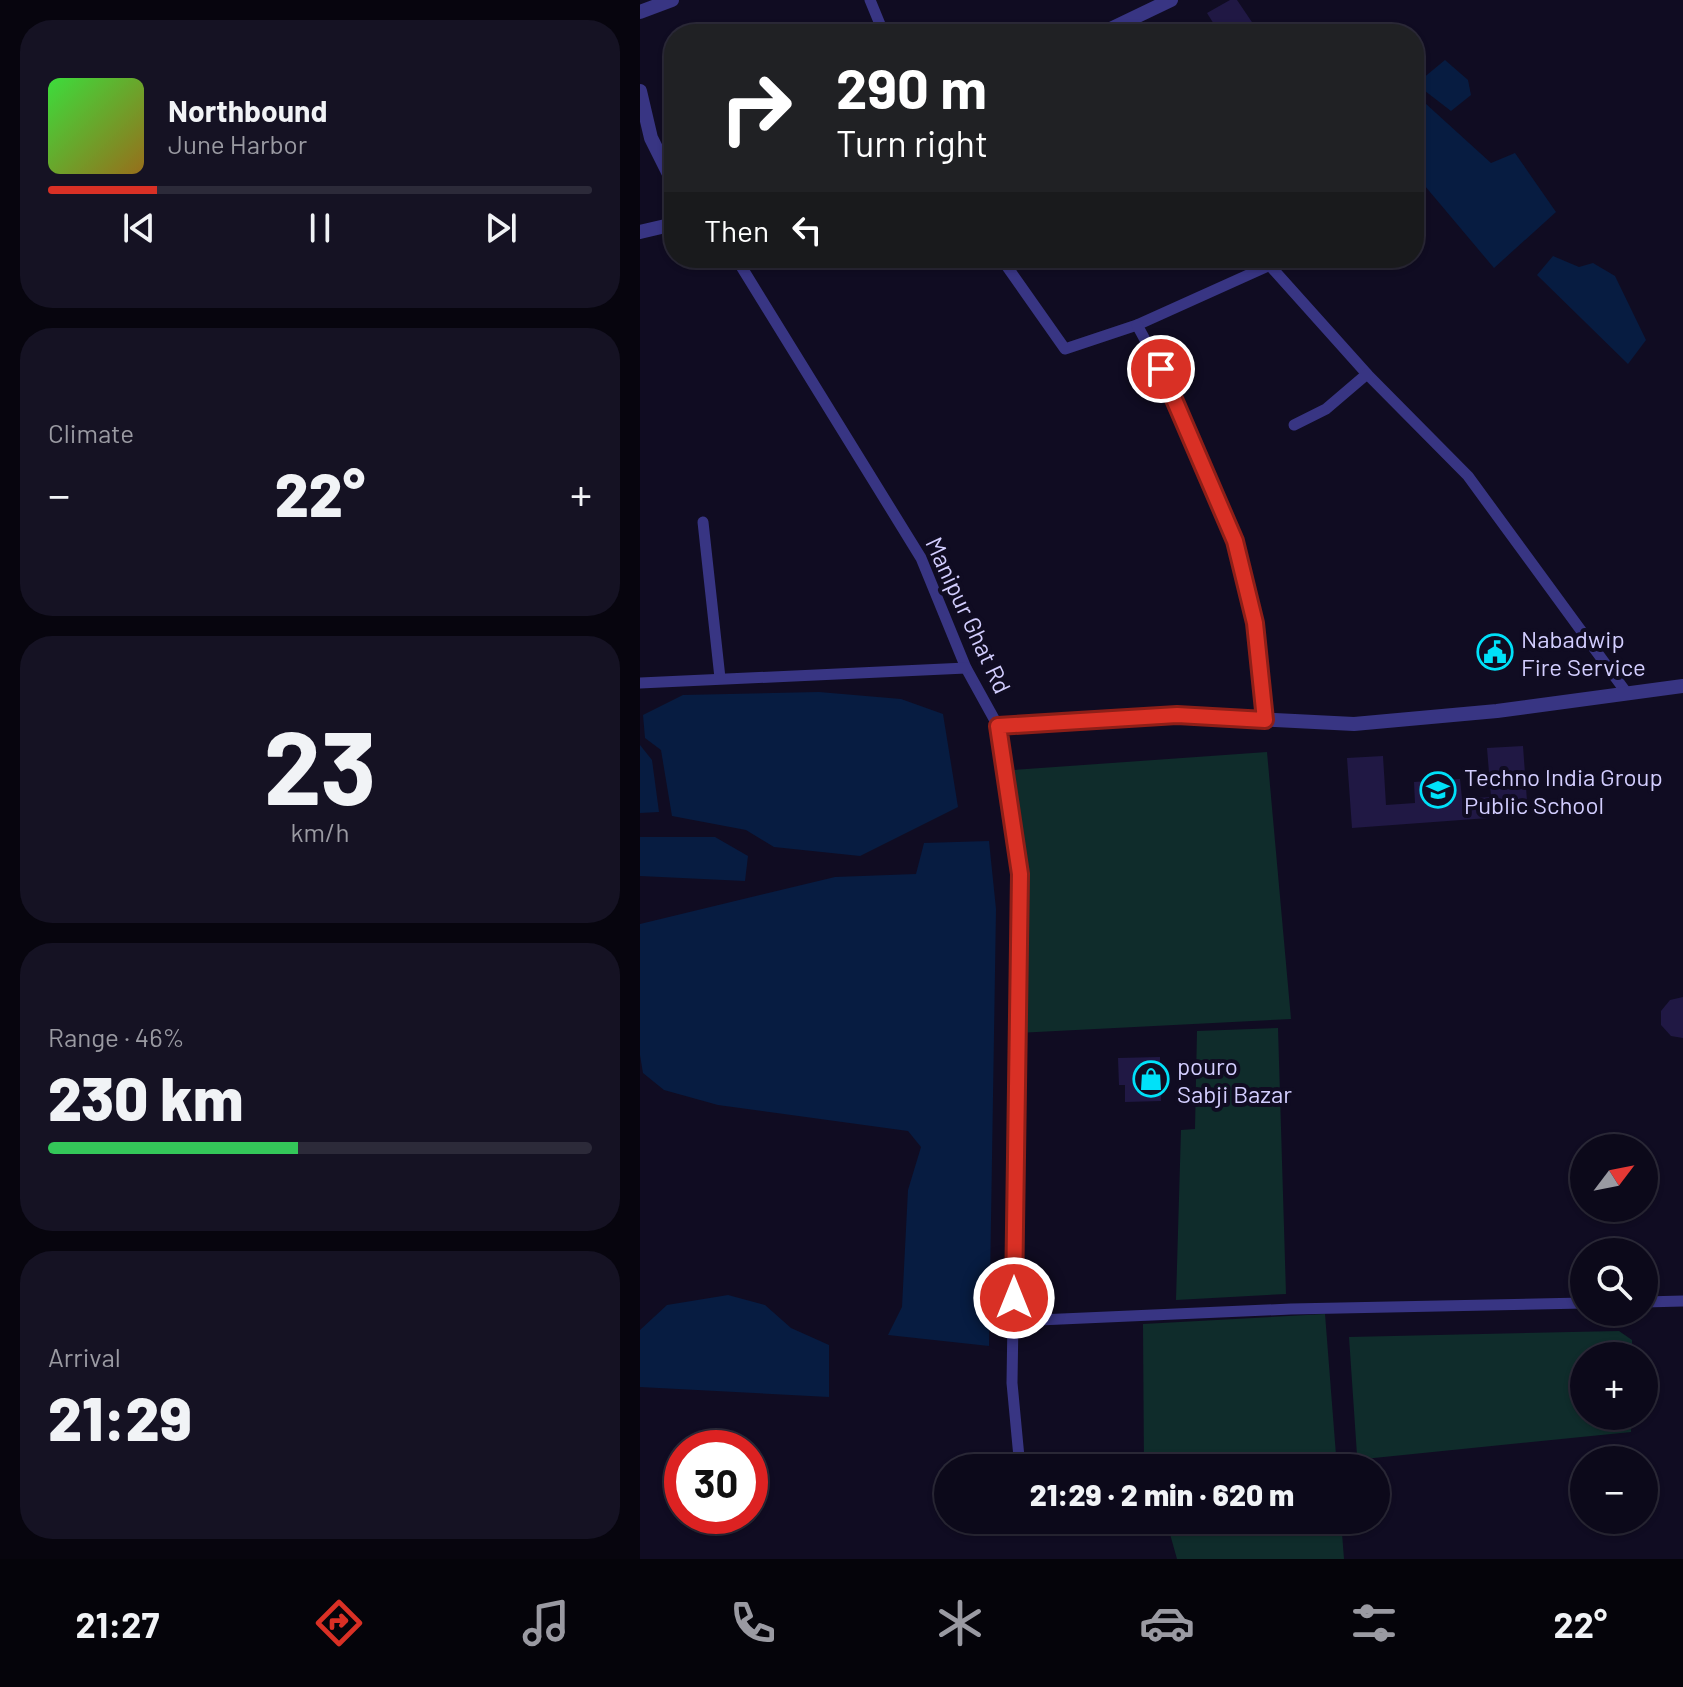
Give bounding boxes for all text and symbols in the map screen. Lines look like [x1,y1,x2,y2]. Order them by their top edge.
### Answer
text: 290 m [836,53,987,120]
icon: right [704,56,808,160]
text: Northbound [168,92,327,128]
text: Turn right [836,121,988,164]
text: June Harbor [168,128,307,159]
icon: previous [117,206,161,250]
icon: pause [298,206,342,250]
icon: next [479,206,523,250]
icon: left [785,208,829,252]
text: Then [704,212,769,248]
pin [1127,335,1195,403]
icon: arrive [1139,347,1183,391]
text: Climate [48,417,134,448]
text: 22° [275,457,365,529]
text: − [48,467,70,520]
text: + [570,467,592,520]
street label: Manipur Ghat Rd [920,532,1018,698]
place label: Nabadwip Fire Service [1521,624,1646,681]
public building icon: Nabadwip Fire Service [1476,633,1514,671]
text: 23 [264,701,376,826]
place label: Techno India Group Public School [1464,762,1663,819]
school or university icon: Techno India Group Public School [1419,771,1457,809]
text: km/h [291,816,349,847]
text: Range · 46% [48,1021,185,1052]
place label: pouro Sabji Bazar [1177,1051,1292,1108]
shop icon: pouro Sabji Bazar [1132,1060,1170,1098]
text: 230 km [48,1061,243,1133]
north arrow [1570,1134,1658,1222]
map controls [1570,1134,1658,1534]
button: search [1570,1238,1658,1326]
position arrow [972,1256,1056,1340]
text: Arrival [48,1341,121,1372]
button: + [1570,1342,1658,1430]
text: 21:29 [48,1381,192,1453]
speed limit sign: 30 [664,1430,768,1534]
button: − [1570,1446,1658,1534]
text: 21:29 · 2 min · 620 m [1030,1476,1294,1512]
icon: directions [311,1595,367,1651]
icon: music [518,1595,574,1651]
icon: phone [725,1595,781,1651]
icon: climate [932,1595,988,1651]
icon: car [1139,1595,1195,1651]
icon: filters [1346,1595,1402,1651]
text: 21:27 [76,1602,159,1645]
text: 22° [1553,1602,1607,1645]

